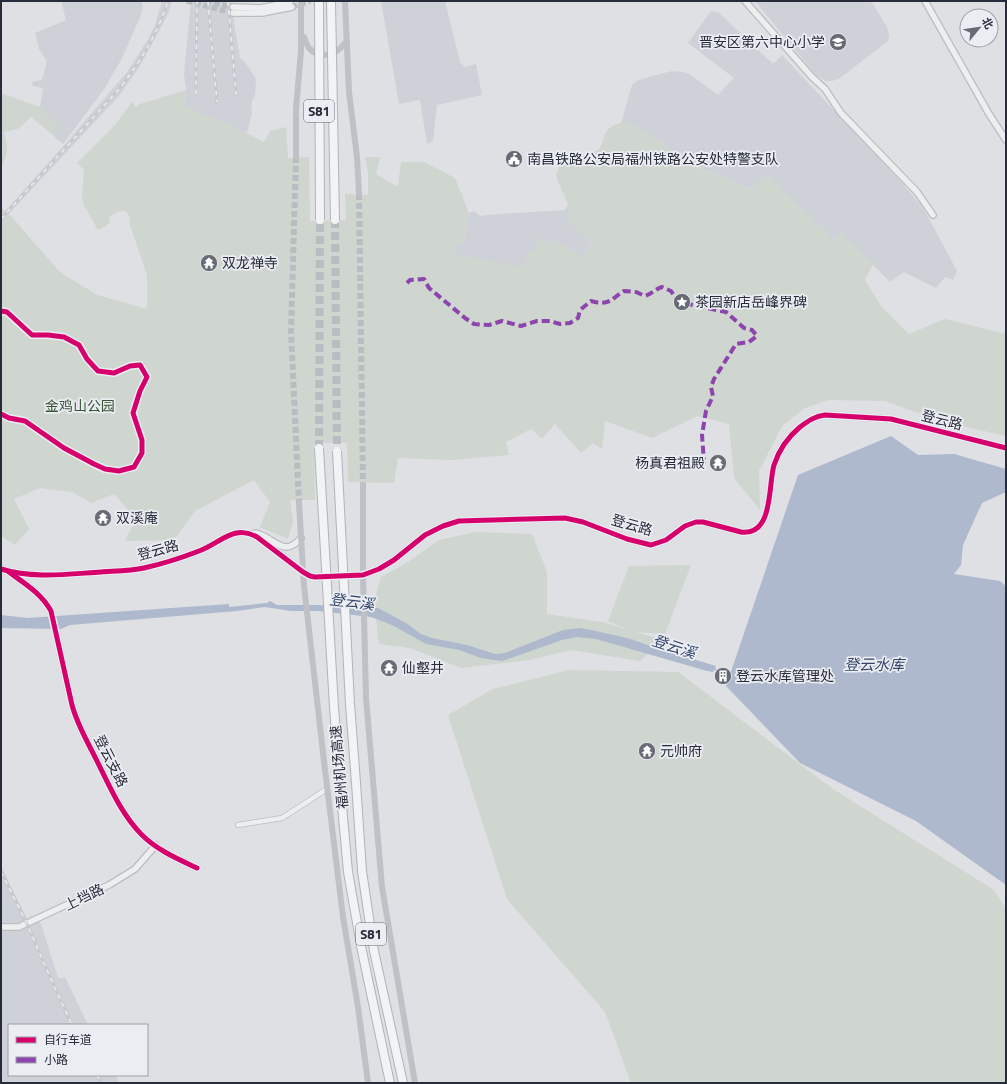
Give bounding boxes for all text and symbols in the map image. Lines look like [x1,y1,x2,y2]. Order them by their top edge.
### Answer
north arrow [959,8,999,48]
text: 北 [978,14,997,32]
place label: 晋安区第六中心小学 [699,31,825,52]
school or university icon: 晋安区第六中心小学 [828,32,848,52]
road number: S81 [304,100,334,122]
place label: 南昌铁路公安局福州铁路公安处特警支队 [527,148,779,169]
public building icon: 南昌铁路公安局福州铁路公安处特警支队 [504,149,524,169]
place label: 双龙禅寺 [222,252,278,273]
temple icon: 双龙禅寺 [199,253,219,273]
place label: 茶园新店岳峰界碑 [695,291,807,312]
place icon: 茶园新店岳峰界碑 [672,292,692,312]
park label: 金鸡山公园 [45,395,115,416]
street label: 登云路 [919,404,965,435]
place label: 杨真君祖殿 [635,452,705,473]
temple icon: 杨真君祖殿 [708,453,728,473]
place label: 双溪庵 [116,507,158,528]
temple icon: 双溪庵 [93,508,113,528]
street label: 登云路 [609,509,655,540]
street label: 登云路 [135,534,181,565]
water label: 登云溪 [328,587,378,616]
water label: 登云溪 [649,629,701,665]
water label: 登云水库 [844,653,907,676]
place label: 仙壑井 [402,657,444,678]
temple icon: 仙壑井 [379,658,399,678]
place label: 登云水库管理处 [736,665,834,686]
building icon: 登云水库管理处 [713,666,733,686]
street label: 福州机场高速 [324,724,353,810]
street label: 登云支路 [89,731,134,790]
place label: 元帅府 [660,740,702,761]
temple icon: 元帅府 [637,741,657,761]
street label: 上垱路 [60,878,107,915]
road number: S81 [356,923,386,945]
legend [8,1024,148,1076]
text: 自行车道 [44,1030,92,1049]
text: 小路 [44,1050,68,1069]

